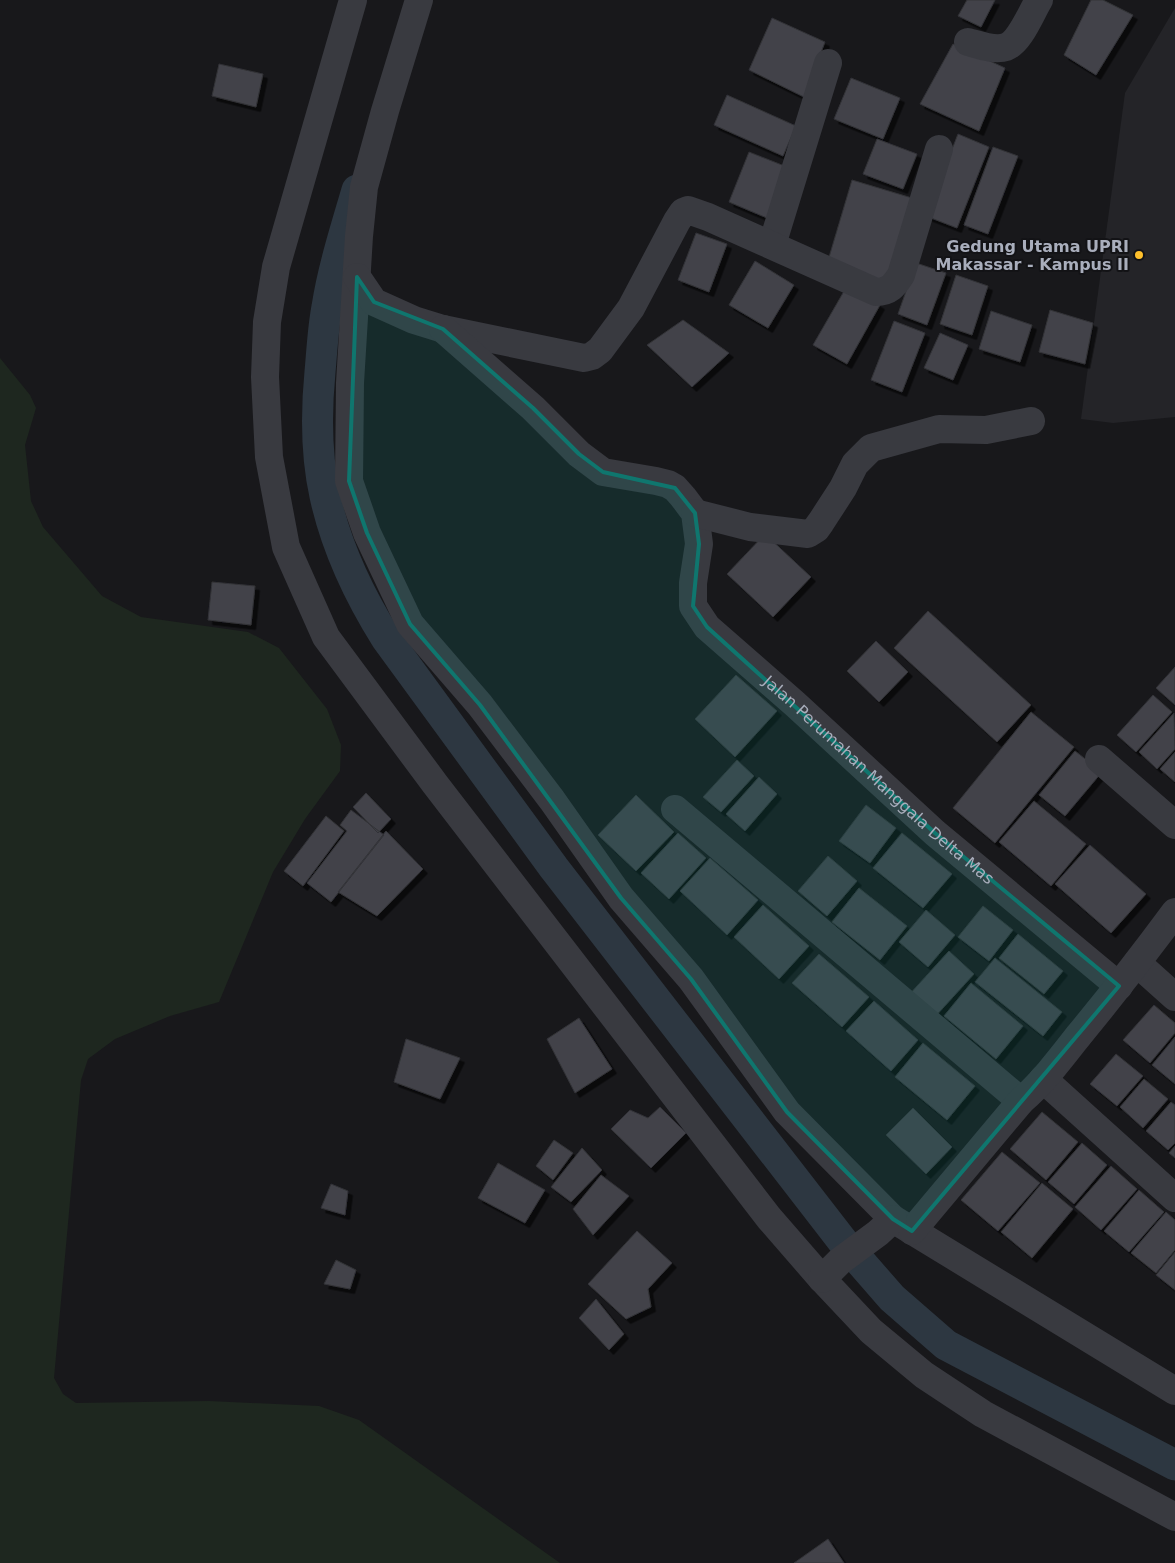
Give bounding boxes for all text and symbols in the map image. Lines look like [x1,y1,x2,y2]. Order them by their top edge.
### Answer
place label: Gedung Utama UPRI Makassar - Kampus II [936,237,1129,274]
marker: Gedung Utama UPRI Makassar - Kampus II [1133,249,1145,261]
street label: Jalan Perumahan Manggala Delta Mas [759,671,998,888]

